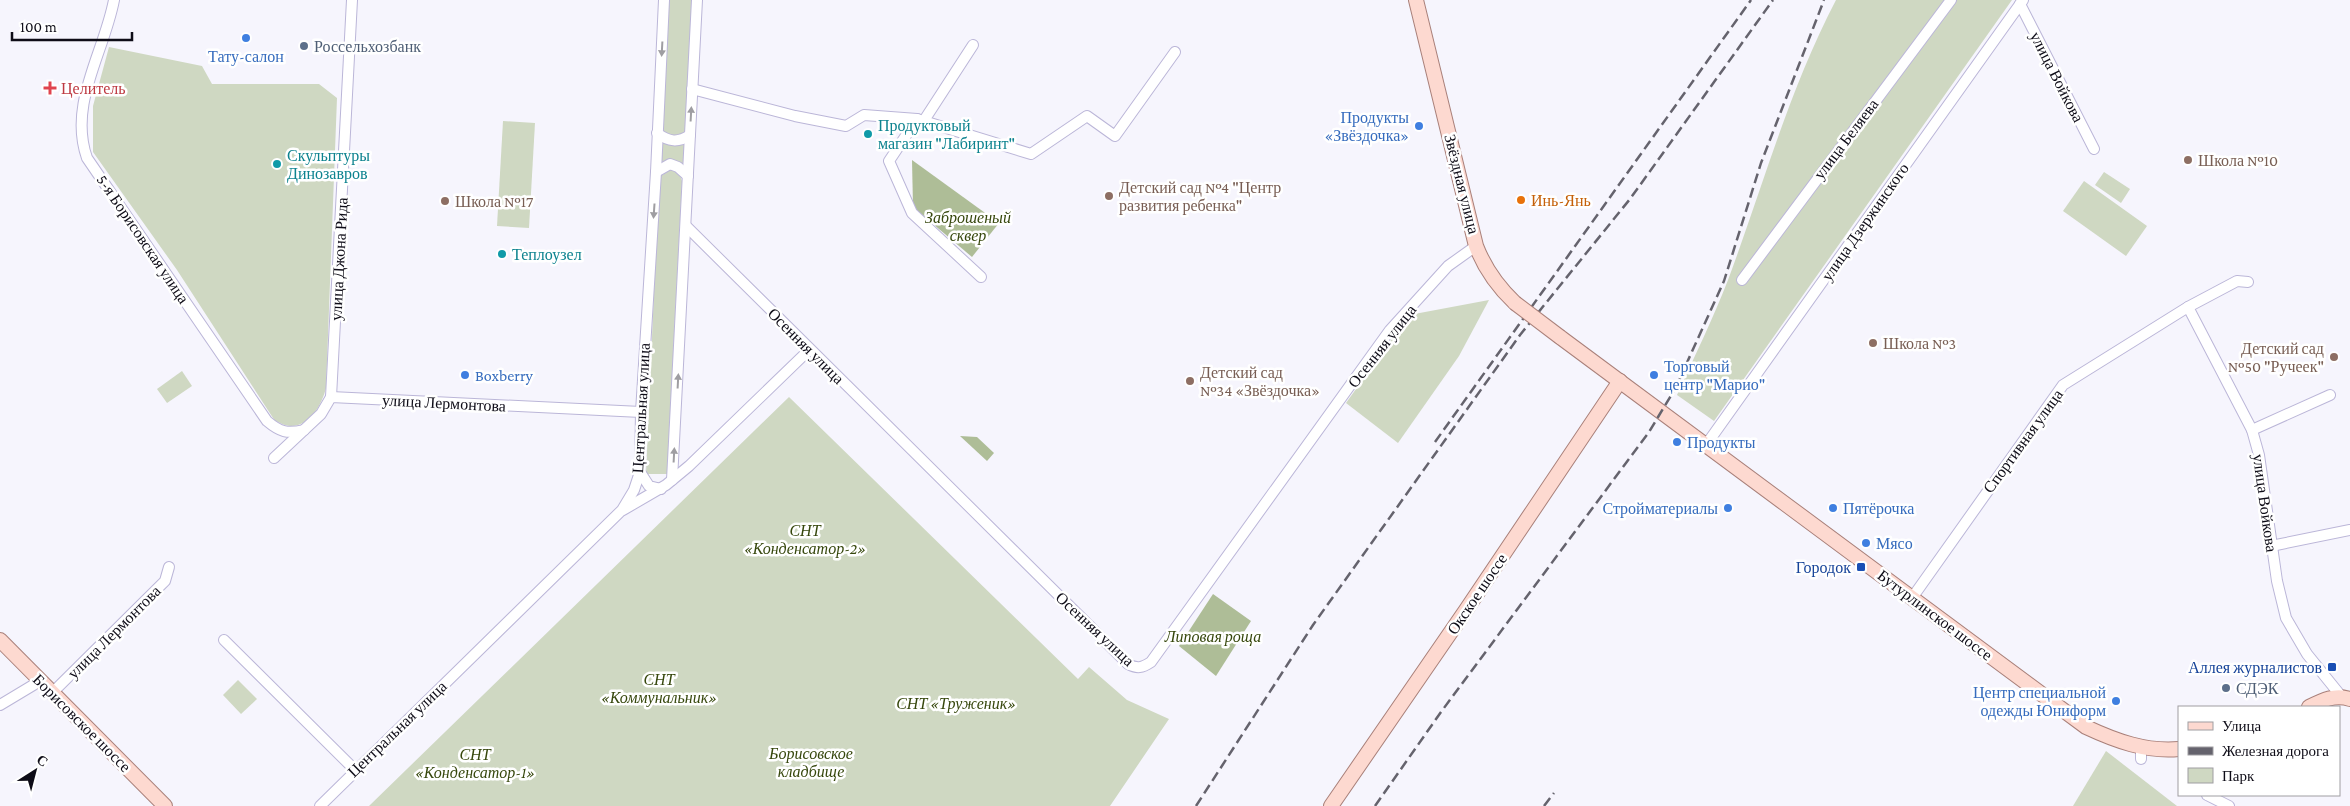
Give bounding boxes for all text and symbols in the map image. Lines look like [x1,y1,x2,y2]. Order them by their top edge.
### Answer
scale bar [12,10,132,42]
text: 100 m [20,19,57,35]
street label: улица Войкова [2026,29,2087,125]
marker: Тату-салон [240,32,252,44]
place label: Россельхозбанк [314,38,421,55]
marker: Россельхозбанк [298,40,310,52]
one-way arrow [657,41,665,57]
place label: Тату-салон [208,48,284,66]
place label: Целитель [61,80,126,98]
marker: Целитель [43,81,57,95]
street label: улица Беляева [1810,96,1882,183]
one-way arrow [687,106,695,122]
place label: Продукты «Звёздочка» [1324,109,1409,145]
place label: Продуктовый магазин "Лабиринт" [878,117,1015,153]
marker: Продукты «Звёздочка» [1413,120,1425,132]
marker: Продуктовый магазин "Лабиринт" [862,128,874,140]
street label: Звёздная улица [1440,132,1483,236]
place label: Скульптуры Динозавров [287,147,370,183]
place label: Школа №10 [2198,152,2278,169]
marker: Школа №10 [2182,154,2194,166]
marker: Скульптуры Динозавров [271,158,283,170]
street label: улица Дзержинского [1818,160,1913,285]
street label: 5-я Борисовская улица [93,171,192,307]
place label: Детский сад №4 "Центр развития ребенка" [1119,179,1281,215]
marker: Детский сад №4 "Центр развития ребенка" [1103,190,1115,202]
place label: Инь-Янь [1531,192,1591,209]
place label: Школа №17 [455,193,534,210]
marker: Инь-Янь [1515,194,1527,206]
marker: Школа №17 [439,195,451,207]
street label: улица Джона Рида [327,197,352,321]
one-way arrow [649,203,657,219]
park label: Заброшеный сквер [925,209,1011,245]
place label: Теплоузел [512,246,582,264]
marker: Теплоузел [496,248,508,260]
street label: Осенняя улица [1344,301,1420,391]
street label: Осенняя улица [764,305,847,388]
place label: Школа №3 [1883,335,1956,352]
marker: Школа №3 [1867,337,1879,349]
place label: Детский сад №50 "Ручеек" [2228,340,2324,376]
street label: Центральная улица [629,342,654,474]
marker: Детский сад №50 "Ручеек" [2328,351,2340,363]
place label: Торговый центр "Марио" [1664,358,1765,394]
place label: Детский сад №34 «Звёздочка» [1200,364,1320,400]
place label: Boxberry [475,367,534,385]
marker: Boxberry [459,369,471,381]
marker: Торговый центр "Марио" [1648,369,1660,381]
one-way arrow [674,373,682,389]
marker: Детский сад №34 «Звёздочка» [1184,375,1196,387]
street label: Спортивная улица [1980,386,2067,497]
street label: улица Лермонтова [382,391,506,416]
place label: Продукты [1687,434,1756,452]
marker: Продукты [1671,436,1683,448]
one-way arrow [670,447,678,463]
street label: улица Войкова [2249,453,2280,553]
place label: Стройматериалы [1602,500,1718,518]
place label: Пятёрочка [1843,500,1914,518]
marker: Стройматериалы [1722,502,1734,514]
marker: Пятёрочка [1827,502,1839,514]
park label: СНТ «Конденсатор-2» [744,522,866,558]
place label: Мясо [1876,535,1913,552]
marker: Мясо [1860,537,1872,549]
street label: Окское шоссе [1444,550,1510,638]
place label: Городок [1796,559,1851,577]
marker: Городок [1855,561,1867,573]
street label: Бутурлинское шоссе [1874,566,1996,664]
street label: улица Лермонтова [64,582,165,683]
street label: Осенняя улица [1052,589,1137,670]
park label: Липовая роща [1164,628,1261,646]
place label: Аллея журналистов [2188,659,2322,677]
marker: Аллея журналистов [2326,661,2338,673]
street label: Борисовское шоссе [29,671,134,776]
park label: СНТ «Коммунальник» [601,671,717,707]
street label: Центральная улица [344,678,451,781]
place label: СДЭК [2236,680,2279,698]
marker: СДЭК [2220,682,2232,694]
place label: Центр специальной одежды Юниформ [1973,684,2106,720]
park label: СНТ «Труженик» [896,695,1016,713]
marker: Центр специальной одежды Юниформ [2110,695,2122,707]
legend [2178,706,2340,796]
text: Улица [2222,718,2261,734]
text: Железная дорога [2222,743,2329,759]
park label: Борисовское кладбище [768,745,853,781]
north arrow [10,746,60,796]
park label: СНТ «Конденсатор-1» [415,746,535,782]
text: С [34,751,51,770]
text: Парк [2222,768,2255,784]

